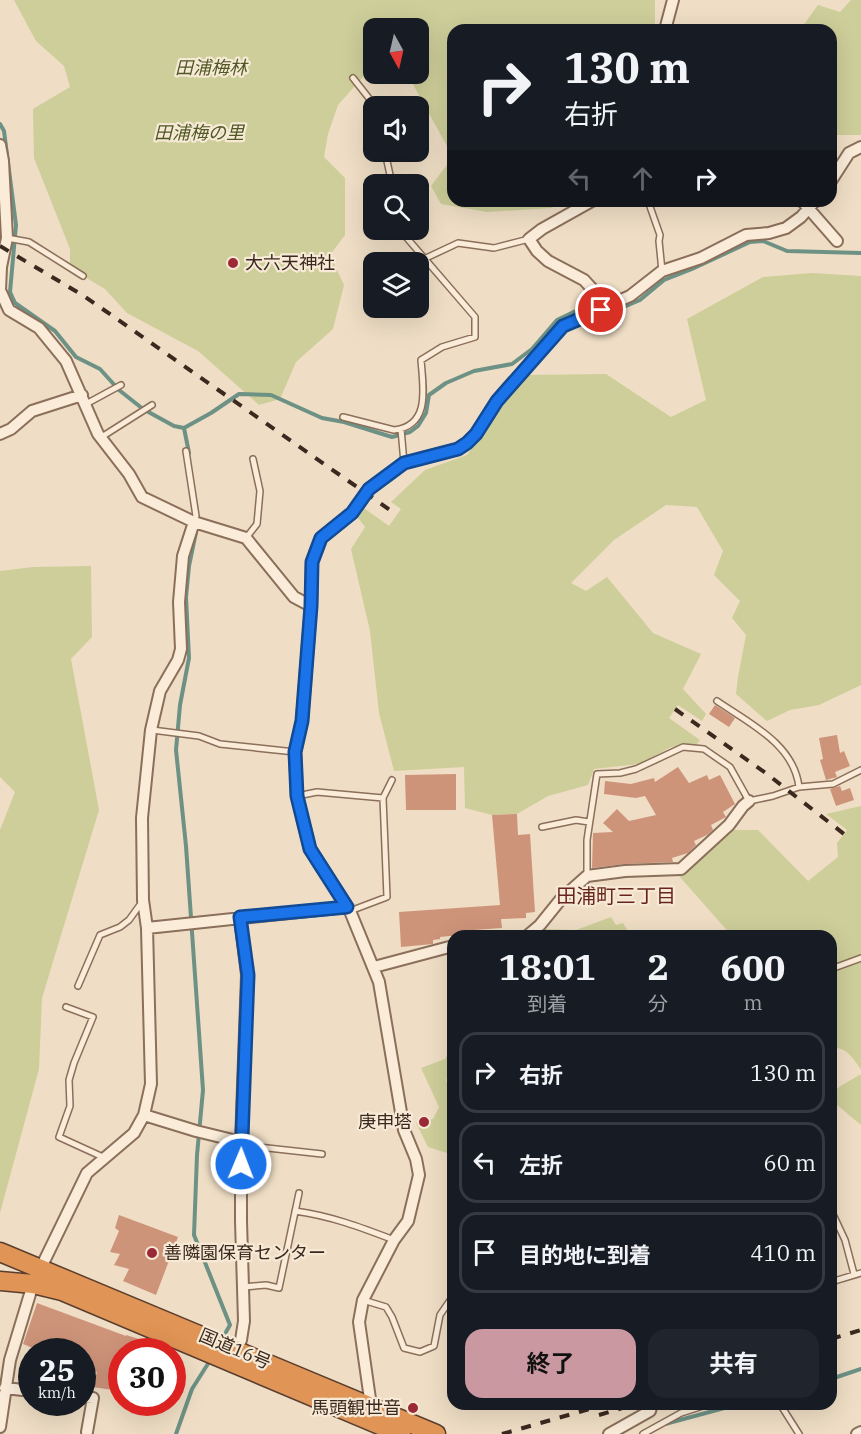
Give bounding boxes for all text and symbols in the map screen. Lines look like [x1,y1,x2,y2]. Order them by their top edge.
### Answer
north arrow [363,18,429,84]
map controls [363,18,429,318]
text: 130 m [564,40,690,95]
icon: right [465,48,543,126]
park label: 田浦梅林 [175,56,249,79]
button: sound [363,96,429,162]
text: 右折 [564,96,618,131]
park label: 田浦梅の里 [154,121,246,144]
icon: left [563,162,596,195]
icon: ahead [626,162,659,195]
icon: right [689,162,722,195]
button: search [363,174,429,240]
place label: 大六天神社 [245,251,335,274]
button: layers [363,252,429,318]
marker: 大六天神社 [226,256,240,270]
pin [575,284,626,335]
icon: arrive [584,293,617,326]
district label: 田浦町三丁目 [556,882,676,909]
text: 18:01 [499,943,596,990]
text: 2 [647,943,669,990]
text: 600 [721,944,785,991]
text: m [743,989,763,1016]
text: 到着 [527,990,567,1017]
text: 分 [648,990,668,1017]
icon: right [468,1056,501,1089]
text: 130 m [750,1058,816,1087]
text: 右折 [519,1060,563,1089]
place label: 庚申塔 [358,1110,412,1133]
marker: 庚申塔 [417,1115,431,1129]
position arrow [209,1132,273,1196]
icon: left [468,1146,501,1179]
text: 60 m [764,1148,816,1177]
text: 左折 [519,1150,563,1179]
icon: arrive [468,1236,501,1269]
text: 410 m [750,1238,816,1267]
text: 目的地に到着 [519,1240,651,1269]
place label: 善隣園保育センター [164,1241,326,1264]
marker: 善隣園保育センター [145,1246,159,1260]
street label: 国道16号 [196,1323,274,1374]
button: 終了 [465,1329,636,1398]
button: 共有 [648,1329,819,1398]
speed limit sign: 30 [108,1338,186,1416]
text: 25 [39,1350,75,1389]
text: km/h [38,1383,76,1402]
place label: 馬頭観世音 [311,1396,401,1419]
marker: 馬頭観世音 [406,1401,420,1415]

